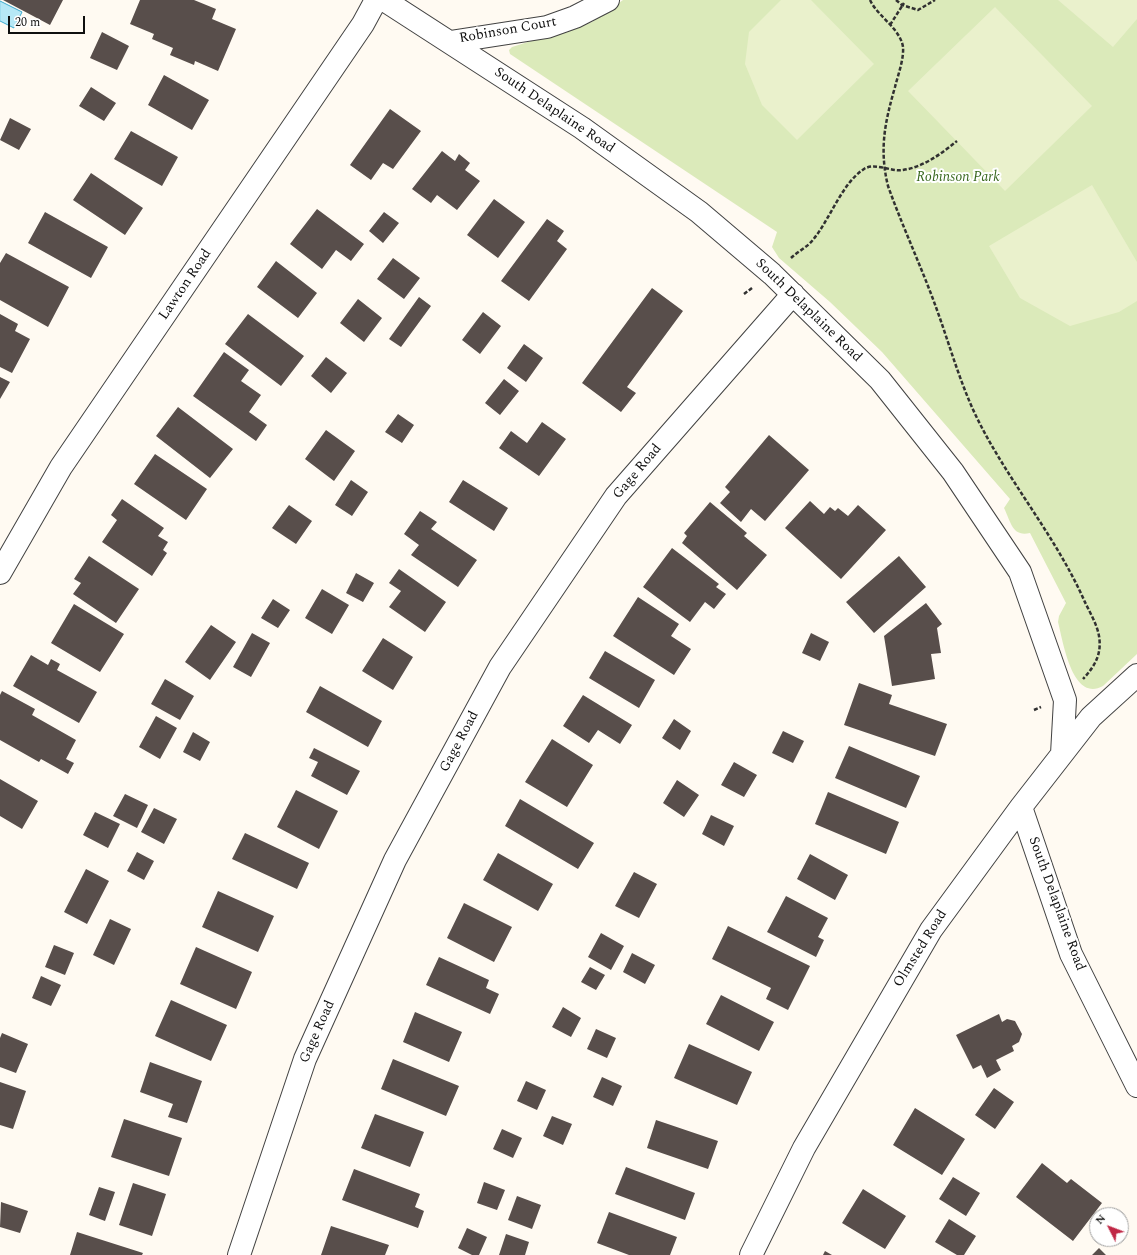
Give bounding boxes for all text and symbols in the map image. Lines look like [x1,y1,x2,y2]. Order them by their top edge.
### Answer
scale bar [10,8,87,34]
text: 20 m [15,13,40,32]
street label: Robinson Court [458,14,558,48]
street label: South Delaplaine Road [491,64,617,158]
park label: Robinson Park [916,170,1000,186]
street label: Lawton Road [156,246,216,324]
street label: South Delaplaine Road [751,256,865,366]
street label: Gage Road [610,441,666,503]
street label: Gage Road [437,709,483,775]
street label: South Delaplaine Road [1024,835,1088,973]
street label: Olmsted Road [891,907,951,991]
street label: Gage Road [297,998,339,1066]
north arrow [1089,1207,1129,1247]
text: N [1091,1210,1110,1228]

